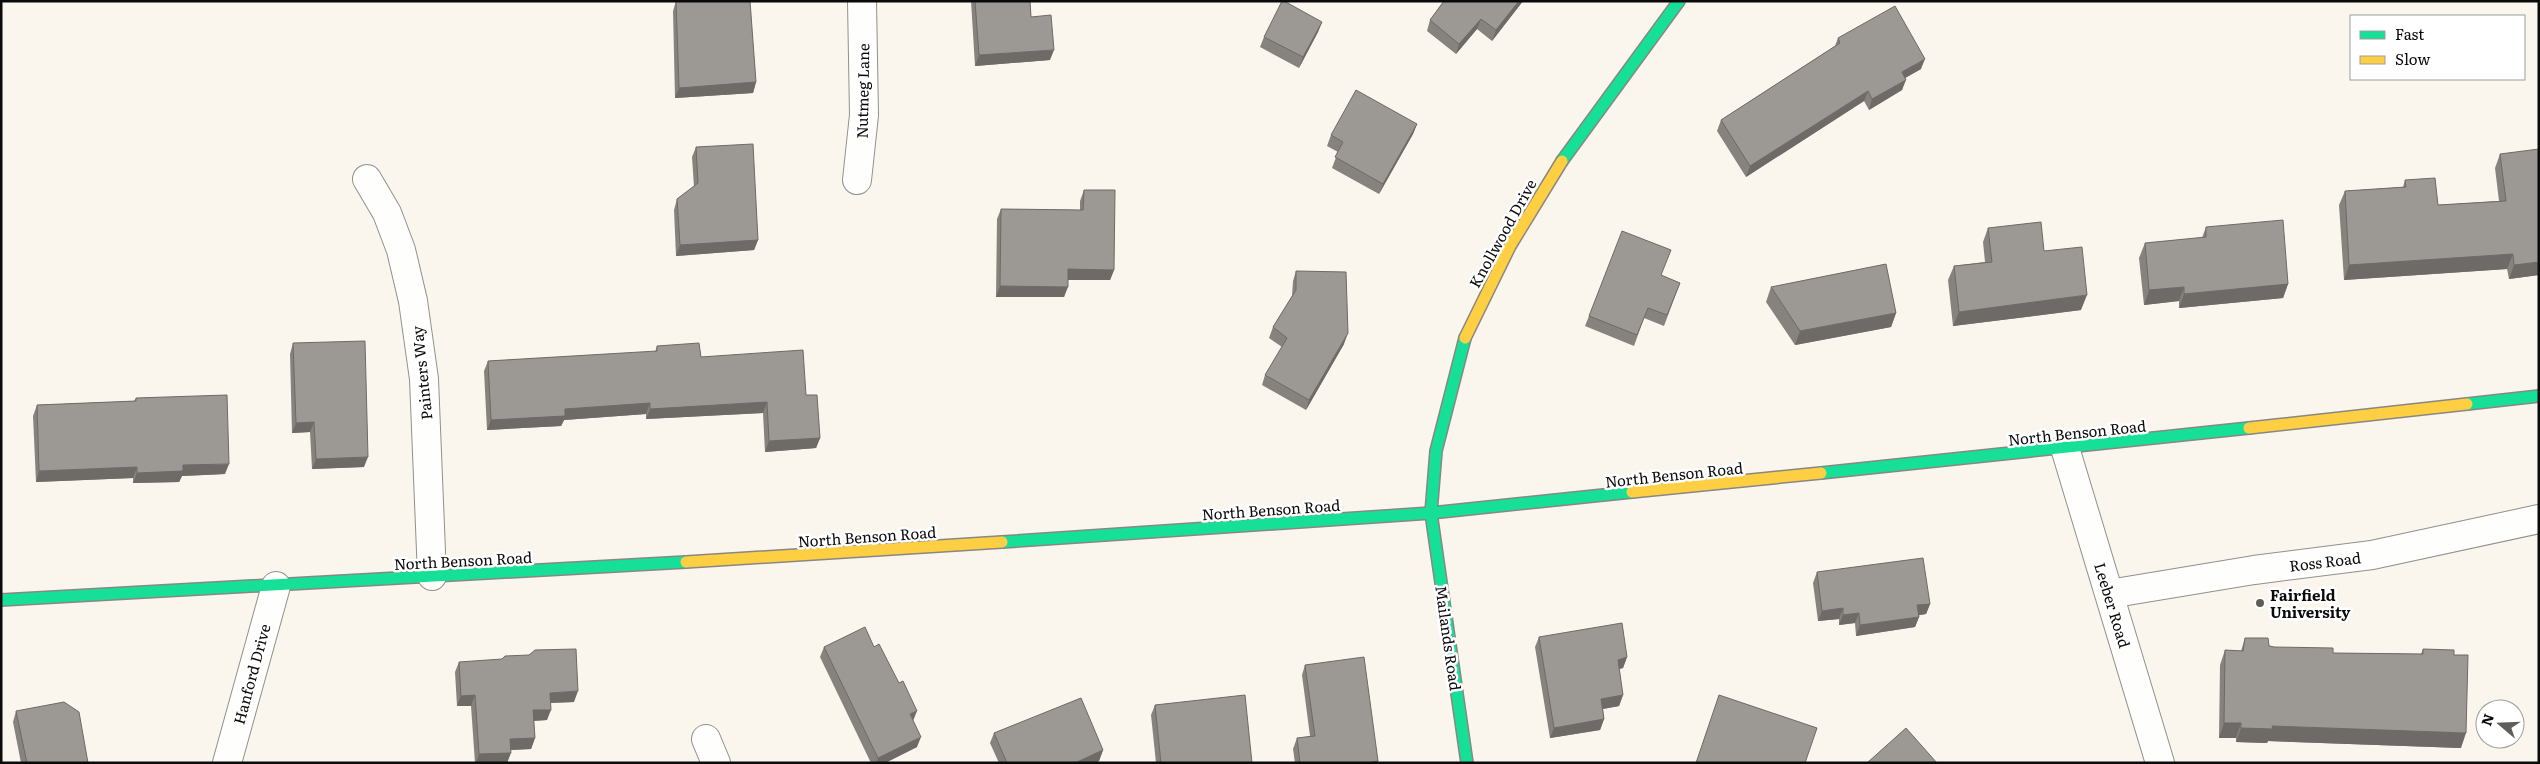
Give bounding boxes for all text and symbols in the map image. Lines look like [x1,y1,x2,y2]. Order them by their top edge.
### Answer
legend [2350,15,2525,80]
text: Fast [2395,22,2424,45]
street label: Nutmeg Lane [850,43,874,139]
text: Slow [2395,47,2430,70]
street label: Knollwood Drive [1463,174,1542,292]
street label: Painters Way [405,325,437,421]
street label: North Benson Road [2007,413,2147,451]
street label: North Benson Road [1604,455,1744,493]
street label: North Benson Road [1201,493,1341,525]
street label: North Benson Road [797,520,937,552]
street label: North Benson Road [393,545,533,575]
street label: Ross Road [2288,545,2362,577]
street label: Leeber Road [2089,560,2137,650]
place label: Fairfield University [2270,583,2351,623]
street label: Mailands Road [1430,584,1468,692]
marker: Fairfield University [2254,597,2266,609]
street label: Hanford Drive [227,621,276,727]
north arrow [2475,699,2525,749]
text: N [2475,710,2498,728]

